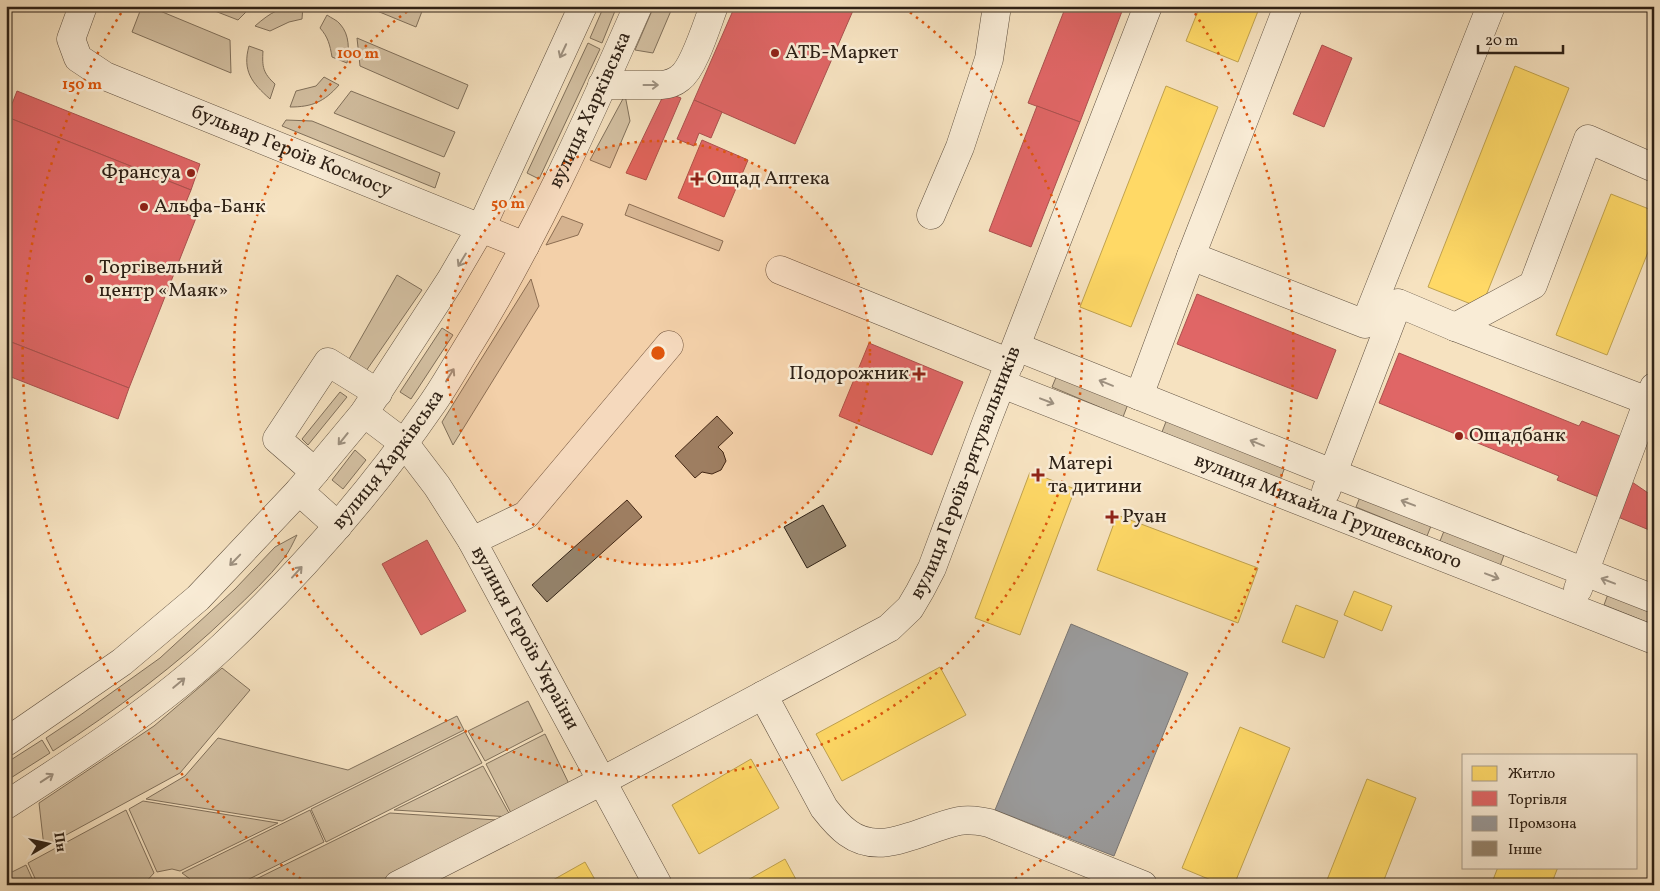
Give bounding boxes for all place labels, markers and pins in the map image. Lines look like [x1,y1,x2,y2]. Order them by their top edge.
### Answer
place label: АТБ-Маркет [785,39,898,67]
marker: АТБ-Маркет [769,47,781,59]
place label: Франсуа [102,159,181,187]
place label: Ощад Аптека [707,165,830,193]
marker: Франсуа [185,167,197,179]
marker: Ощад Аптека [691,173,703,185]
place label: Альфа-Банк [154,193,266,221]
marker: Альфа-Банк [138,201,150,213]
place label: Торгівельний центр «Маяк» [99,254,228,305]
marker: Торгівельний центр «Маяк» [83,273,95,285]
centre of rings [649,344,667,362]
place label: Подорожник [789,360,909,388]
marker: Подорожник [913,368,925,380]
place label: Ощадбанк [1469,422,1566,450]
marker: Ощадбанк [1453,430,1465,442]
place label: Матері та дитини [1048,450,1142,501]
marker: Матері та дитини [1032,469,1044,481]
place label: Руан [1122,503,1167,531]
marker: Руан [1106,511,1118,523]

